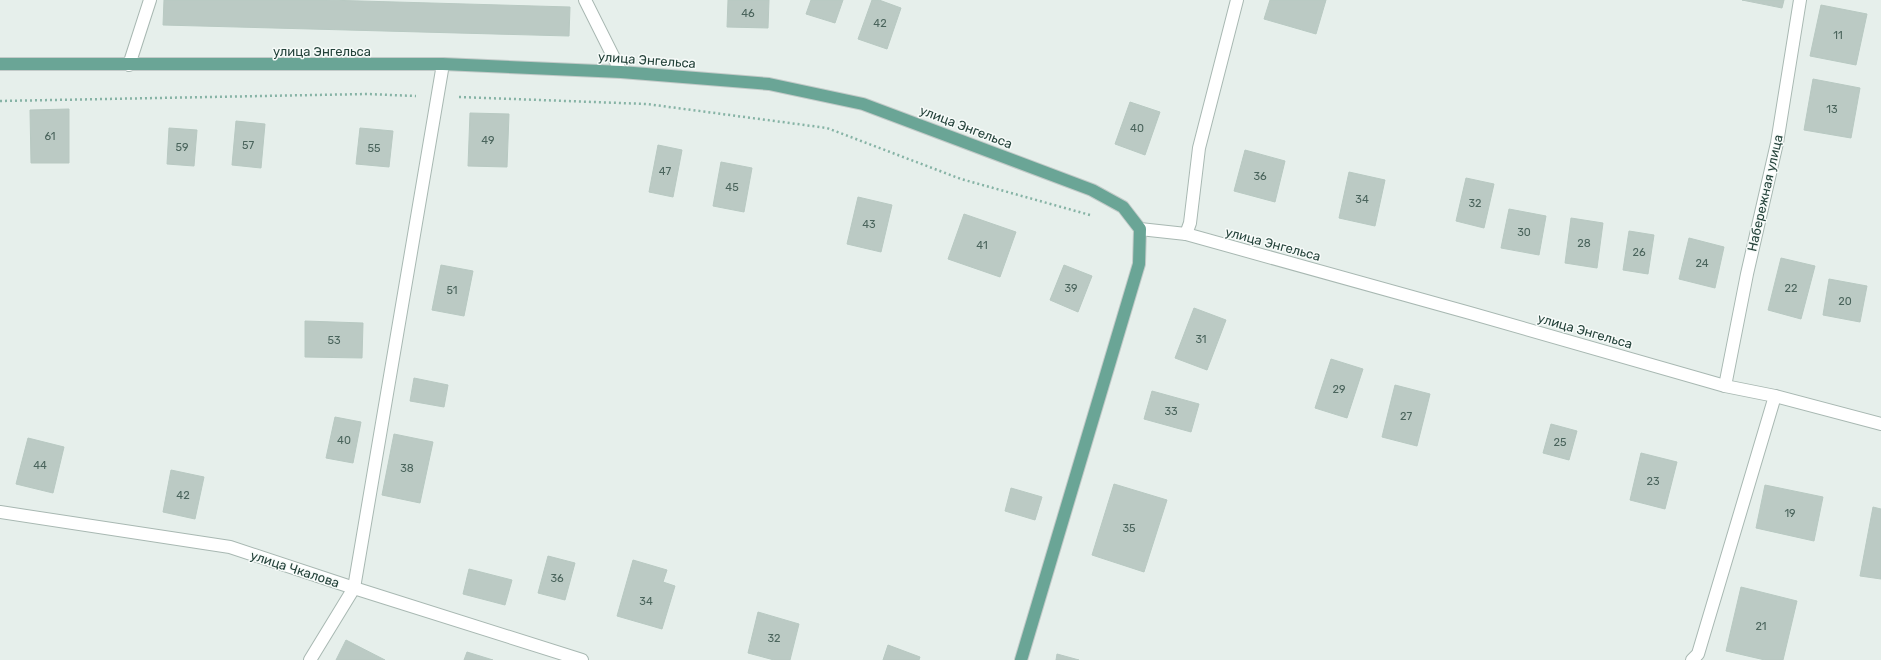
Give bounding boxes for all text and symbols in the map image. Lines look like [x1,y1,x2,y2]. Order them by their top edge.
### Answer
house number: 46 [741,7,755,20]
house number: 42 [873,17,887,30]
house number: 11 [1833,29,1843,42]
street label: улица Энгельса [273,44,371,59]
street label: улица Энгельса [598,49,696,71]
street label: улица Энгельса [918,102,1014,152]
house number: 13 [1826,103,1838,116]
house number: 40 [1130,122,1144,135]
house number: 61 [44,130,56,143]
street label: Набережная улица [1744,133,1786,253]
house number: 49 [481,134,495,147]
house number: 57 [242,139,254,152]
house number: 59 [175,141,189,154]
house number: 55 [367,142,381,155]
house number: 47 [659,165,671,178]
house number: 36 [1253,170,1267,183]
house number: 45 [725,181,739,194]
house number: 34 [1355,193,1369,206]
house number: 32 [1468,197,1482,210]
house number: 43 [862,218,876,231]
street label: улица Энгельса [1224,224,1322,264]
house number: 30 [1517,226,1531,239]
house number: 28 [1577,237,1591,250]
house number: 41 [976,239,988,252]
house number: 26 [1632,246,1646,259]
house number: 24 [1695,257,1709,270]
house number: 39 [1064,282,1078,295]
house number: 22 [1785,282,1797,295]
house number: 51 [446,284,458,297]
house number: 20 [1838,295,1852,308]
street label: улица Энгельса [1536,310,1634,352]
house number: 31 [1195,333,1207,346]
house number: 53 [327,334,341,347]
house number: 29 [1333,383,1345,396]
house number: 33 [1164,405,1178,418]
house number: 27 [1400,410,1412,423]
house number: 40 [337,434,351,447]
house number: 25 [1554,436,1567,449]
house number: 44 [33,459,47,472]
house number: 38 [400,462,414,475]
house number: 23 [1646,475,1660,488]
house number: 42 [176,489,190,502]
house number: 19 [1784,507,1796,520]
house number: 35 [1122,522,1136,535]
street label: улица Чкалова [249,548,341,590]
house number: 36 [550,572,564,585]
house number: 34 [639,595,653,608]
house number: 21 [1755,620,1767,633]
house number: 32 [767,632,781,645]

